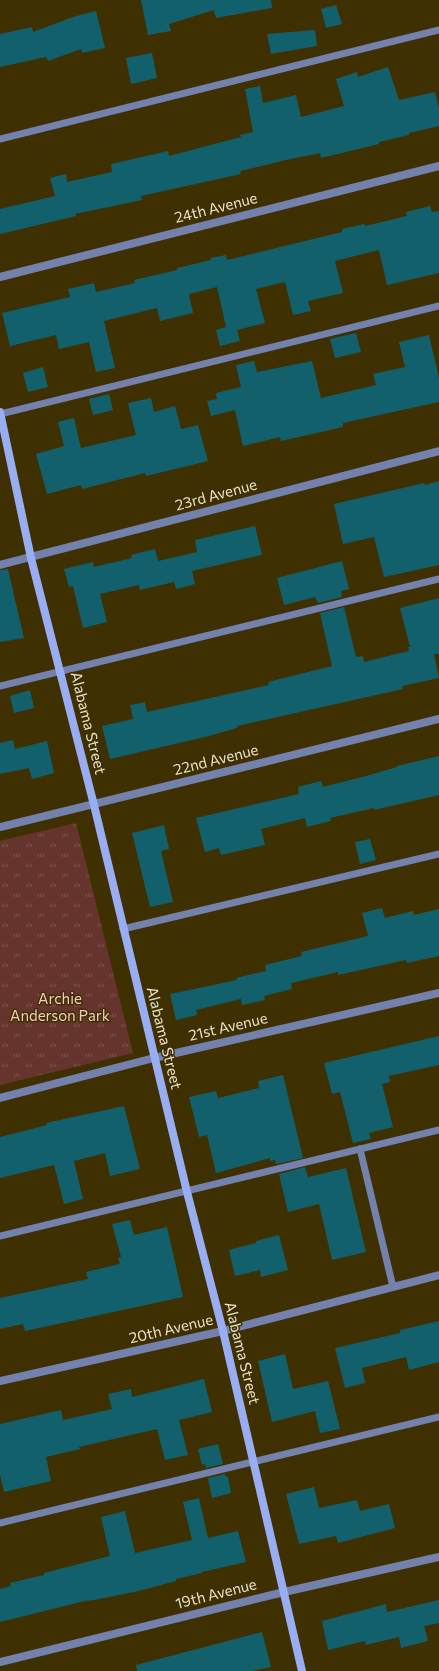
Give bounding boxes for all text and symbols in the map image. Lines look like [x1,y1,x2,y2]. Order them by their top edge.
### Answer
street label: 24th Avenue [172,188,259,226]
street label: 23rd Avenue [173,474,259,514]
street label: Alabama Street [68,670,110,776]
street label: 22nd Avenue [171,740,260,778]
street label: Alabama Street [144,985,186,1091]
park label: Archie Anderson Park [10,989,110,1024]
street label: 21st Avenue [187,1008,269,1044]
street label: Alabama Street [222,1300,264,1406]
street label: 20th Avenue [127,1310,215,1346]
street label: 19th Avenue [173,1574,258,1612]

